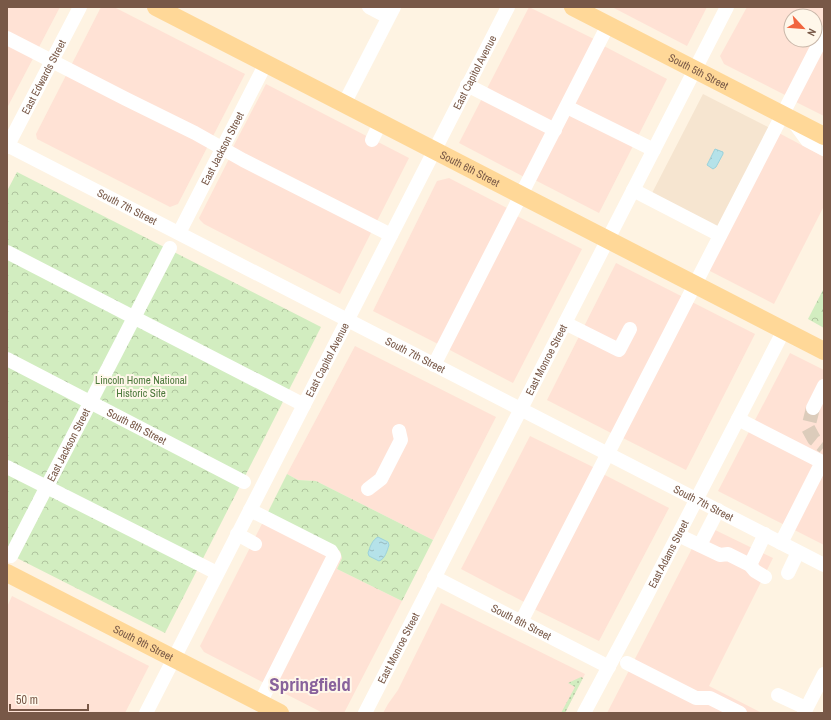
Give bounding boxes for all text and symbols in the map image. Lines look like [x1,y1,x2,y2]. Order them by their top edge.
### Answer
north arrow [783,8,823,48]
text: N [804,26,820,38]
street label: East Capitol Avenue [450,33,499,112]
street label: East Edwards Street [18,37,69,117]
street label: South 5th Street [666,50,731,93]
street label: East Jackson Street [198,109,247,187]
street label: South 6th Street [438,147,503,190]
street label: South 7th Street [95,186,160,228]
street label: East Capitol Avenue [302,320,352,399]
street label: East Monroe Street [522,321,570,398]
street label: South 7th Street [383,334,448,376]
park label: Lincoln Home National Historic Site [95,373,187,400]
street label: South 8th Street [104,405,169,448]
street label: East Jackson Street [44,406,93,484]
street label: South 7th Street [671,482,736,524]
street label: East Adams Street [645,517,692,590]
street label: South 8th Street [489,601,554,643]
street label: East Monroe Street [374,610,423,686]
street label: South 9th Street [111,622,176,664]
district label: Springfield [269,671,351,697]
scale bar [10,686,88,712]
text: 50 m [16,692,38,708]

